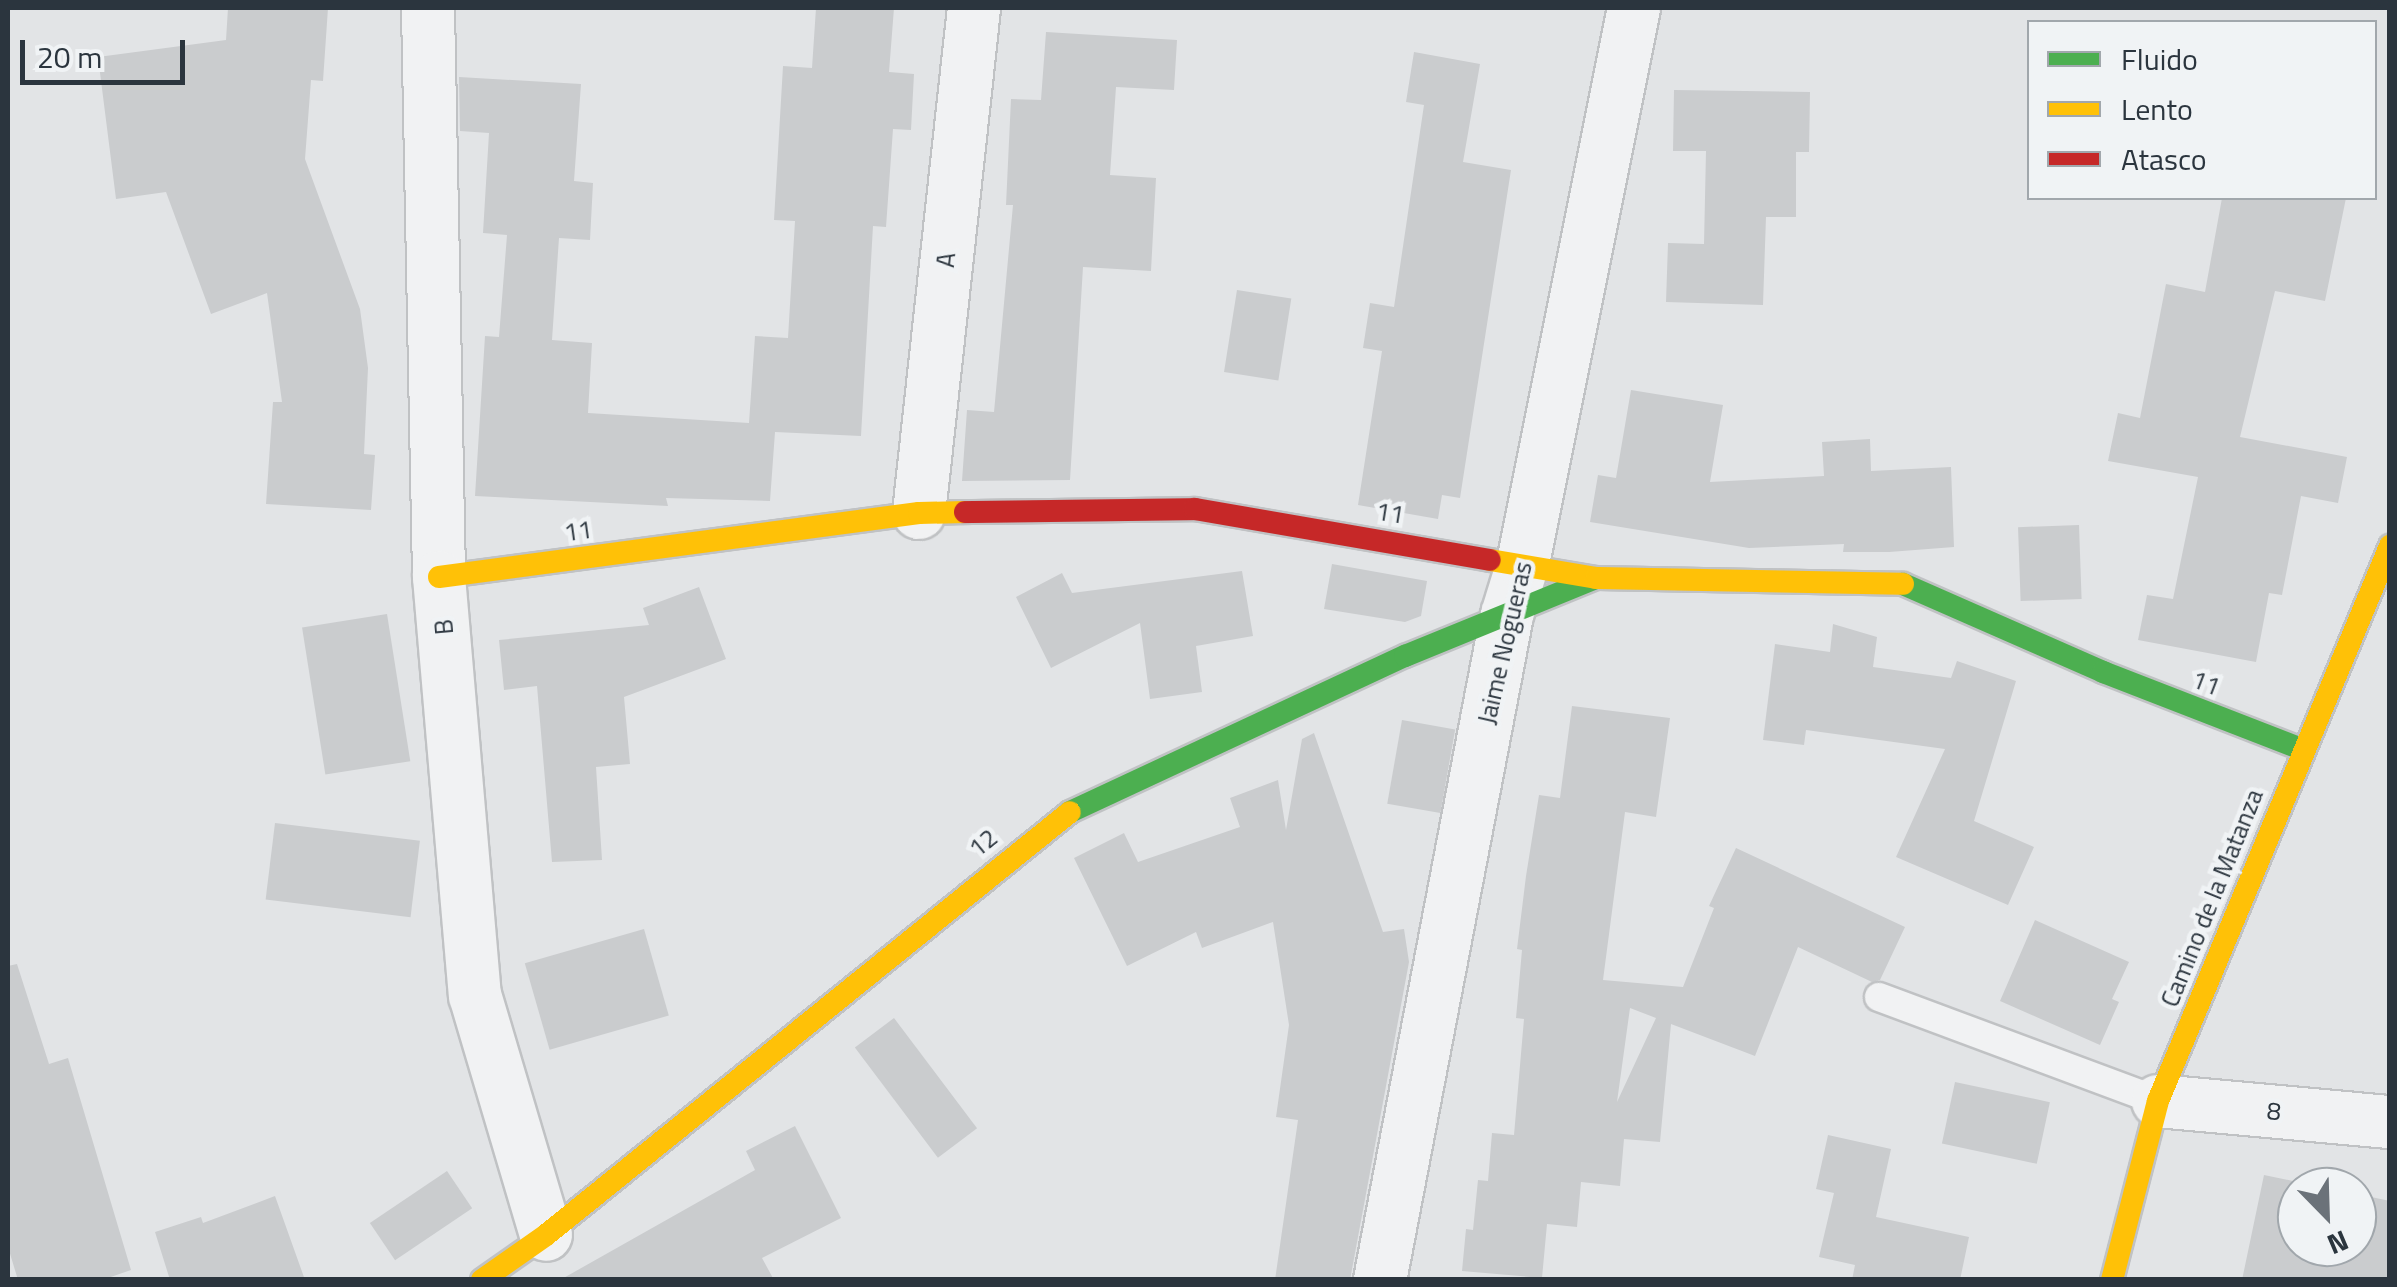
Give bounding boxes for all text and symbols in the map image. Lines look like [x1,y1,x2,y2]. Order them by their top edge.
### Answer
scale bar [25,20,190,82]
legend [2027,20,2377,200]
text: 20 m [37,34,102,80]
text: Fluido [2121,36,2198,82]
text: Lento [2121,86,2193,132]
text: Atasco [2121,136,2207,182]
street label: A [930,251,962,269]
street label: 11 [1374,496,1406,530]
street label: 11 [562,514,594,548]
street label: Jaime Nogueras [1472,559,1538,727]
street label: B [428,618,460,636]
street label: 11 [2188,664,2224,702]
street label: Camino de la Matanza [2155,785,2269,1011]
street label: 12 [963,823,1003,863]
street label: 8 [2266,1095,2282,1127]
north arrow [2277,1167,2377,1267]
text: N [2321,1220,2355,1267]

